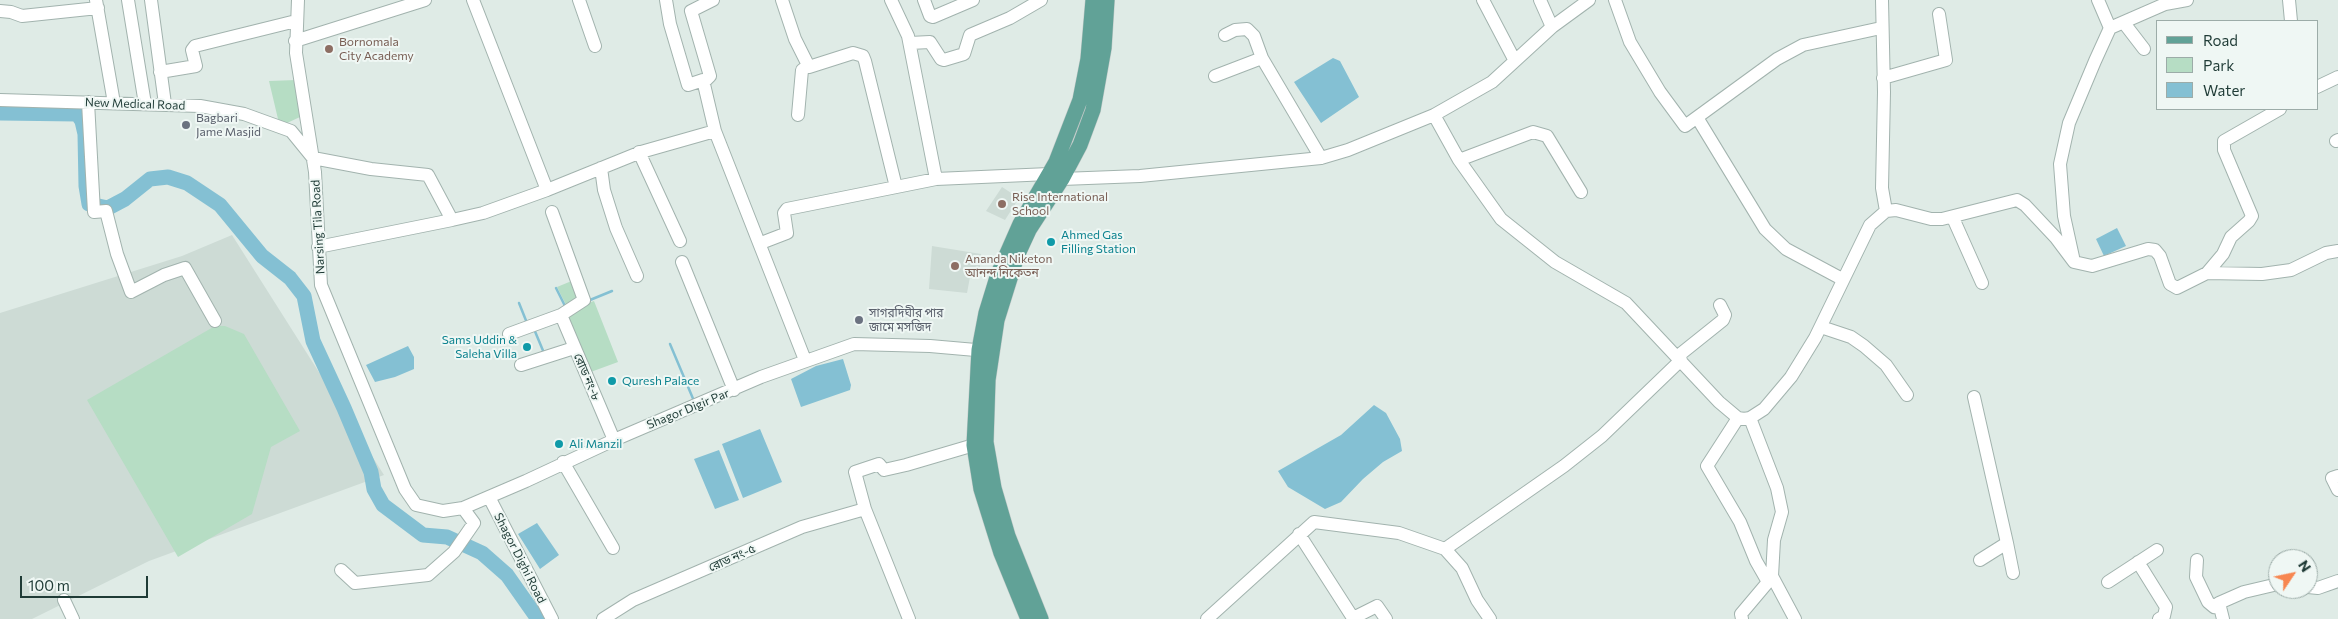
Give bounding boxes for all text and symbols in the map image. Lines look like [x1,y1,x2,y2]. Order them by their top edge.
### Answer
legend [2156,20,2318,110]
text: Road [2203,31,2238,49]
place label: Bornomala City Academy [339,35,414,63]
marker: Bornomala City Academy [323,43,335,55]
text: Park [2203,56,2234,74]
text: Water [2203,81,2245,99]
street label: New Medical Road [85,95,185,113]
place label: Bagbari Jame Masjid [196,111,261,139]
marker: Bagbari Jame Masjid [180,119,192,131]
street label: Narsing Tila Road [308,179,328,275]
place label: Rise International School [1012,190,1108,218]
marker: Rise International School [996,198,1008,210]
place label: Ahmed Gas Filling Station [1061,228,1136,256]
marker: Ahmed Gas Filling Station [1045,236,1057,248]
place label: Ananda Niketon আনন্দ নিকেতন [965,252,1052,280]
marker: Ananda Niketon আনন্দ নিকেতন [949,260,961,272]
place label: সাগরদিঘীর পার জামে মসজিদ [869,306,943,334]
marker: সাগরদিঘীর পার জামে মসজিদ [853,314,865,326]
place label: Sams Uddin & Saleha Villa [442,333,517,361]
marker: Sams Uddin & Saleha Villa [521,341,533,353]
street label: রোড নং-৮ [571,351,603,403]
place label: Quresh Palace [622,374,699,388]
marker: Quresh Palace [606,375,618,387]
street label: Shagor Digir Par [644,386,732,432]
place label: Ali Manzil [569,437,622,451]
marker: Ali Manzil [553,438,565,450]
street label: Shagor Dighi Road [491,510,549,606]
street label: রোড নং-৫ [706,541,758,575]
north arrow [2268,549,2318,599]
text: N [2295,557,2315,575]
scale bar [22,566,150,598]
text: 100 m [28,576,70,594]

